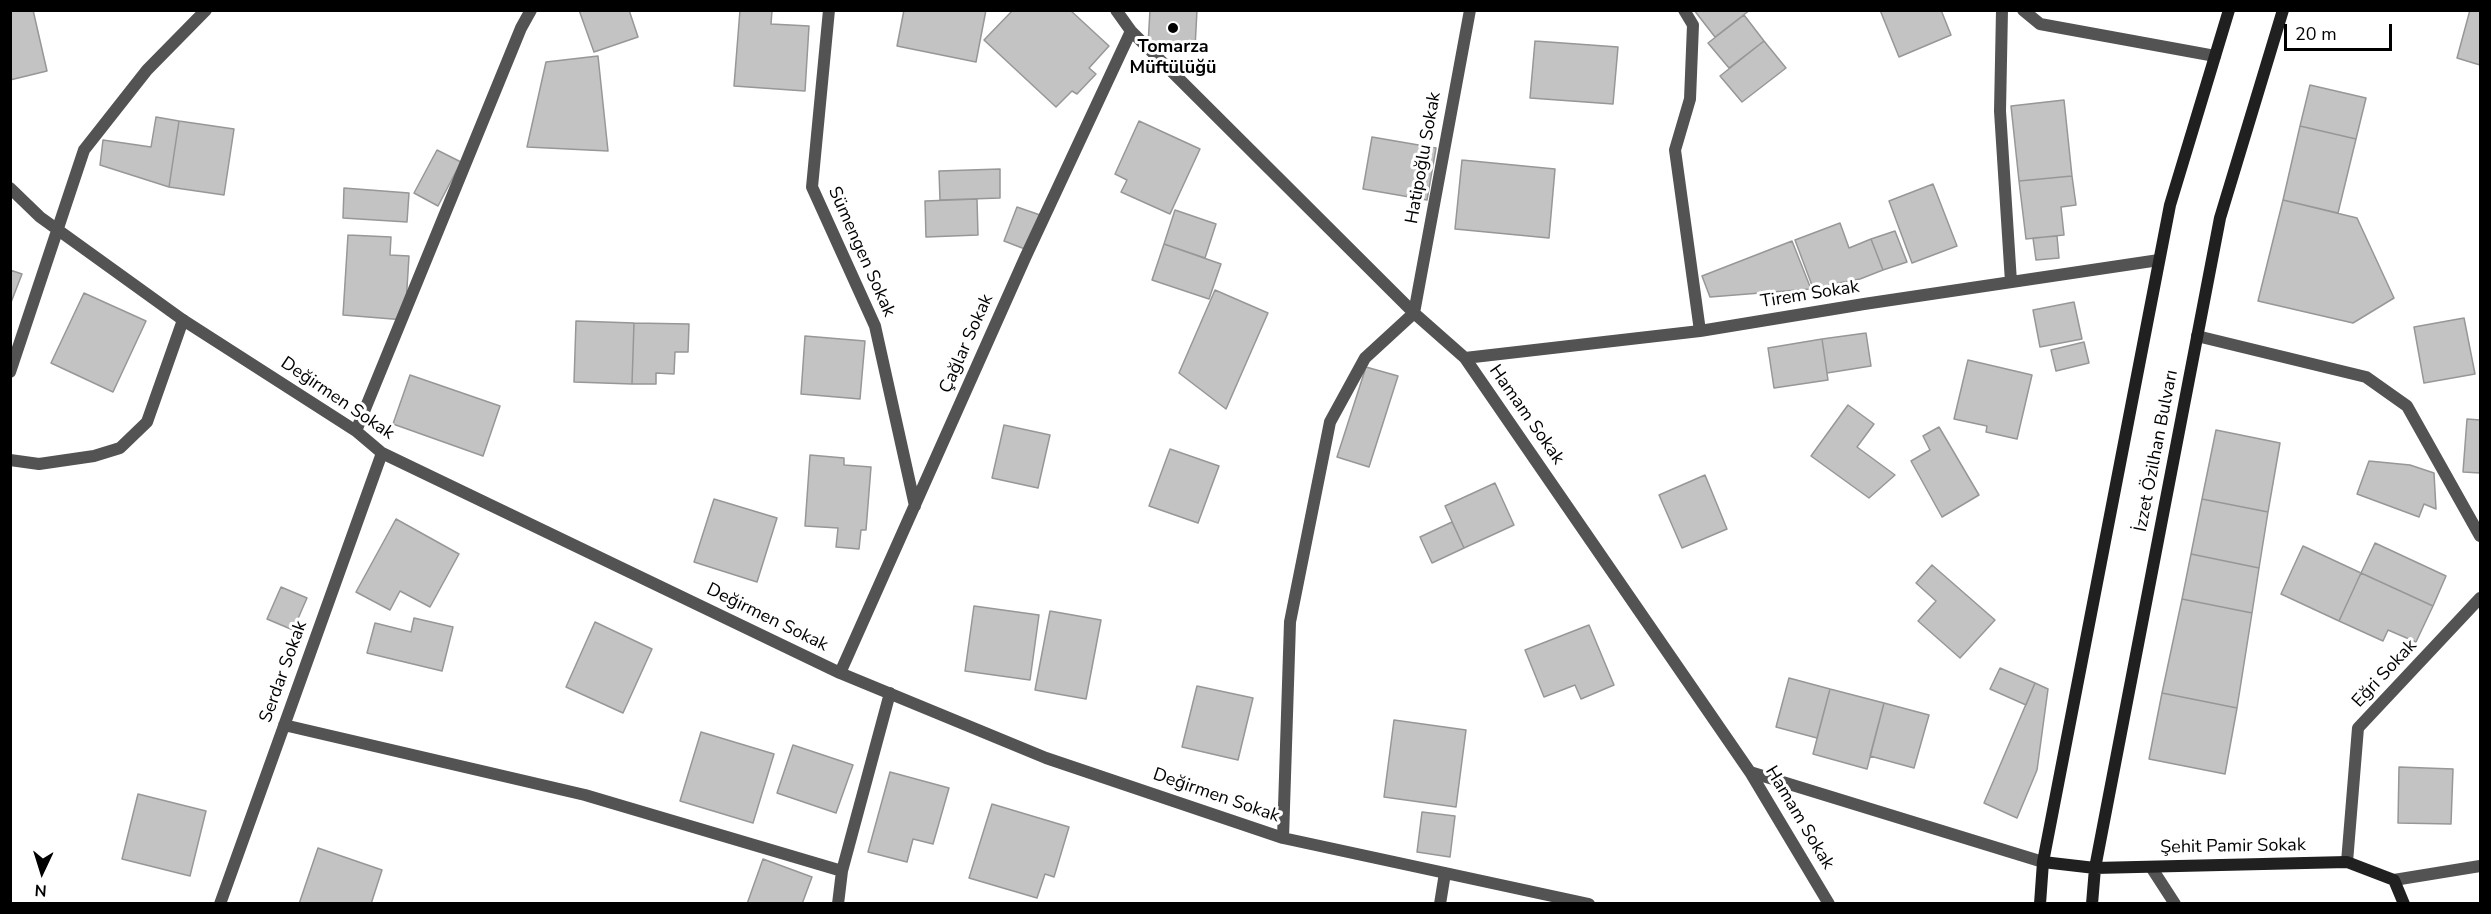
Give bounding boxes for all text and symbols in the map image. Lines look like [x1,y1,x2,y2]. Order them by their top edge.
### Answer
scale bar [2287,12,2395,50]
marker: Tomarza Müftülüğü [1166,21,1180,35]
text: 20 m [2295,22,2337,46]
place label: Tomarza Müftülüğü [1130,37,1216,80]
street label: Hatipoğlu Sokak [1402,90,1446,226]
street label: Sümengen Sokak [823,184,899,320]
street label: Tirem Sokak [1759,277,1861,313]
street label: Çağlar Sokak [936,291,998,397]
street label: Değirmen Sokak [276,353,398,445]
street label: Hamam Sokak [1484,361,1568,469]
street label: İzzet Özilhan Bulvarı [2131,368,2183,534]
street label: Değirmen Sokak [703,579,831,657]
street label: Serdar Sokak [256,618,312,726]
street label: Eğri Sokak [2348,636,2422,712]
street label: Hamam Sokak [1760,762,1838,874]
street label: Değirmen Sokak [1150,764,1282,828]
street label: Şehit Pamir Sokak [2160,835,2306,859]
north arrow [12,842,72,902]
text: N [34,879,47,901]

